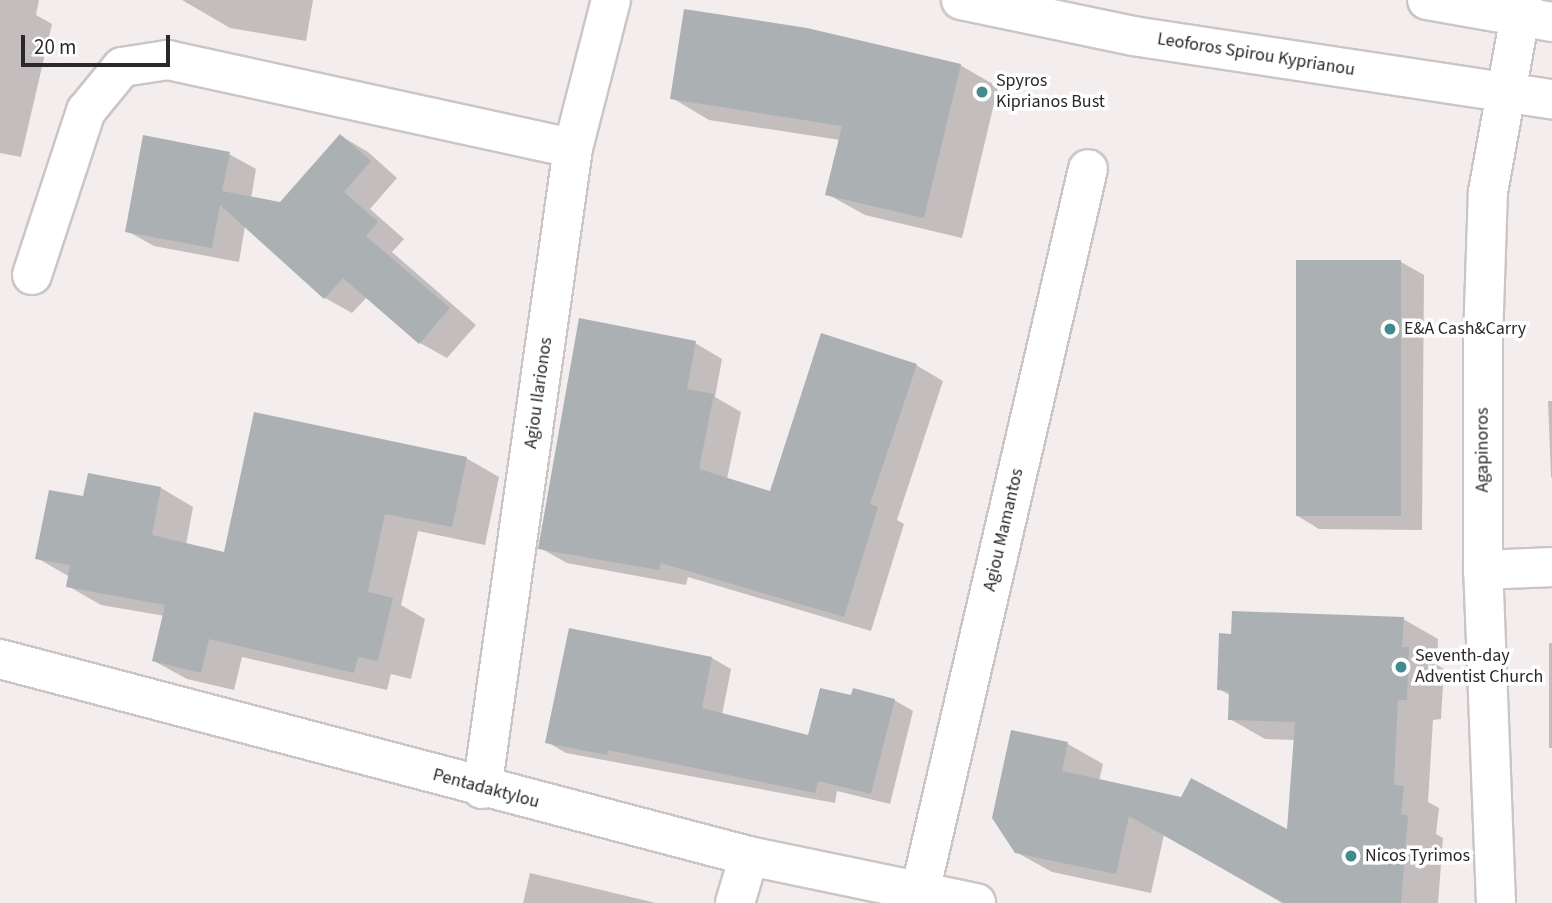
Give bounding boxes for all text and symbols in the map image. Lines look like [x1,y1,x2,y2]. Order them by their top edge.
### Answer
scale bar [24,21,173,65]
street label: Leoforos Spirou Kyprianou [1156,29,1356,81]
text: 20 m [34,32,76,62]
place label: Spyros Kiprianos Bust [996,71,1105,114]
marker: Spyros Kiprianos Bust [974,84,990,100]
place label: E&A Cash&Carry [1404,318,1526,340]
marker: E&A Cash&Carry [1382,321,1398,337]
street label: Agiou Ilarionos [520,336,558,450]
street label: Agapinoros [1472,408,1494,492]
street label: Agiou Mamantos [979,466,1029,594]
place label: Seventh-day Adventist Church [1415,646,1543,688]
marker: Seventh-day Adventist Church [1393,659,1409,675]
street label: Pentadaktylou [430,764,542,814]
place label: Nicos Tyrimos [1365,845,1470,867]
marker: Nicos Tyrimos [1343,848,1359,864]

